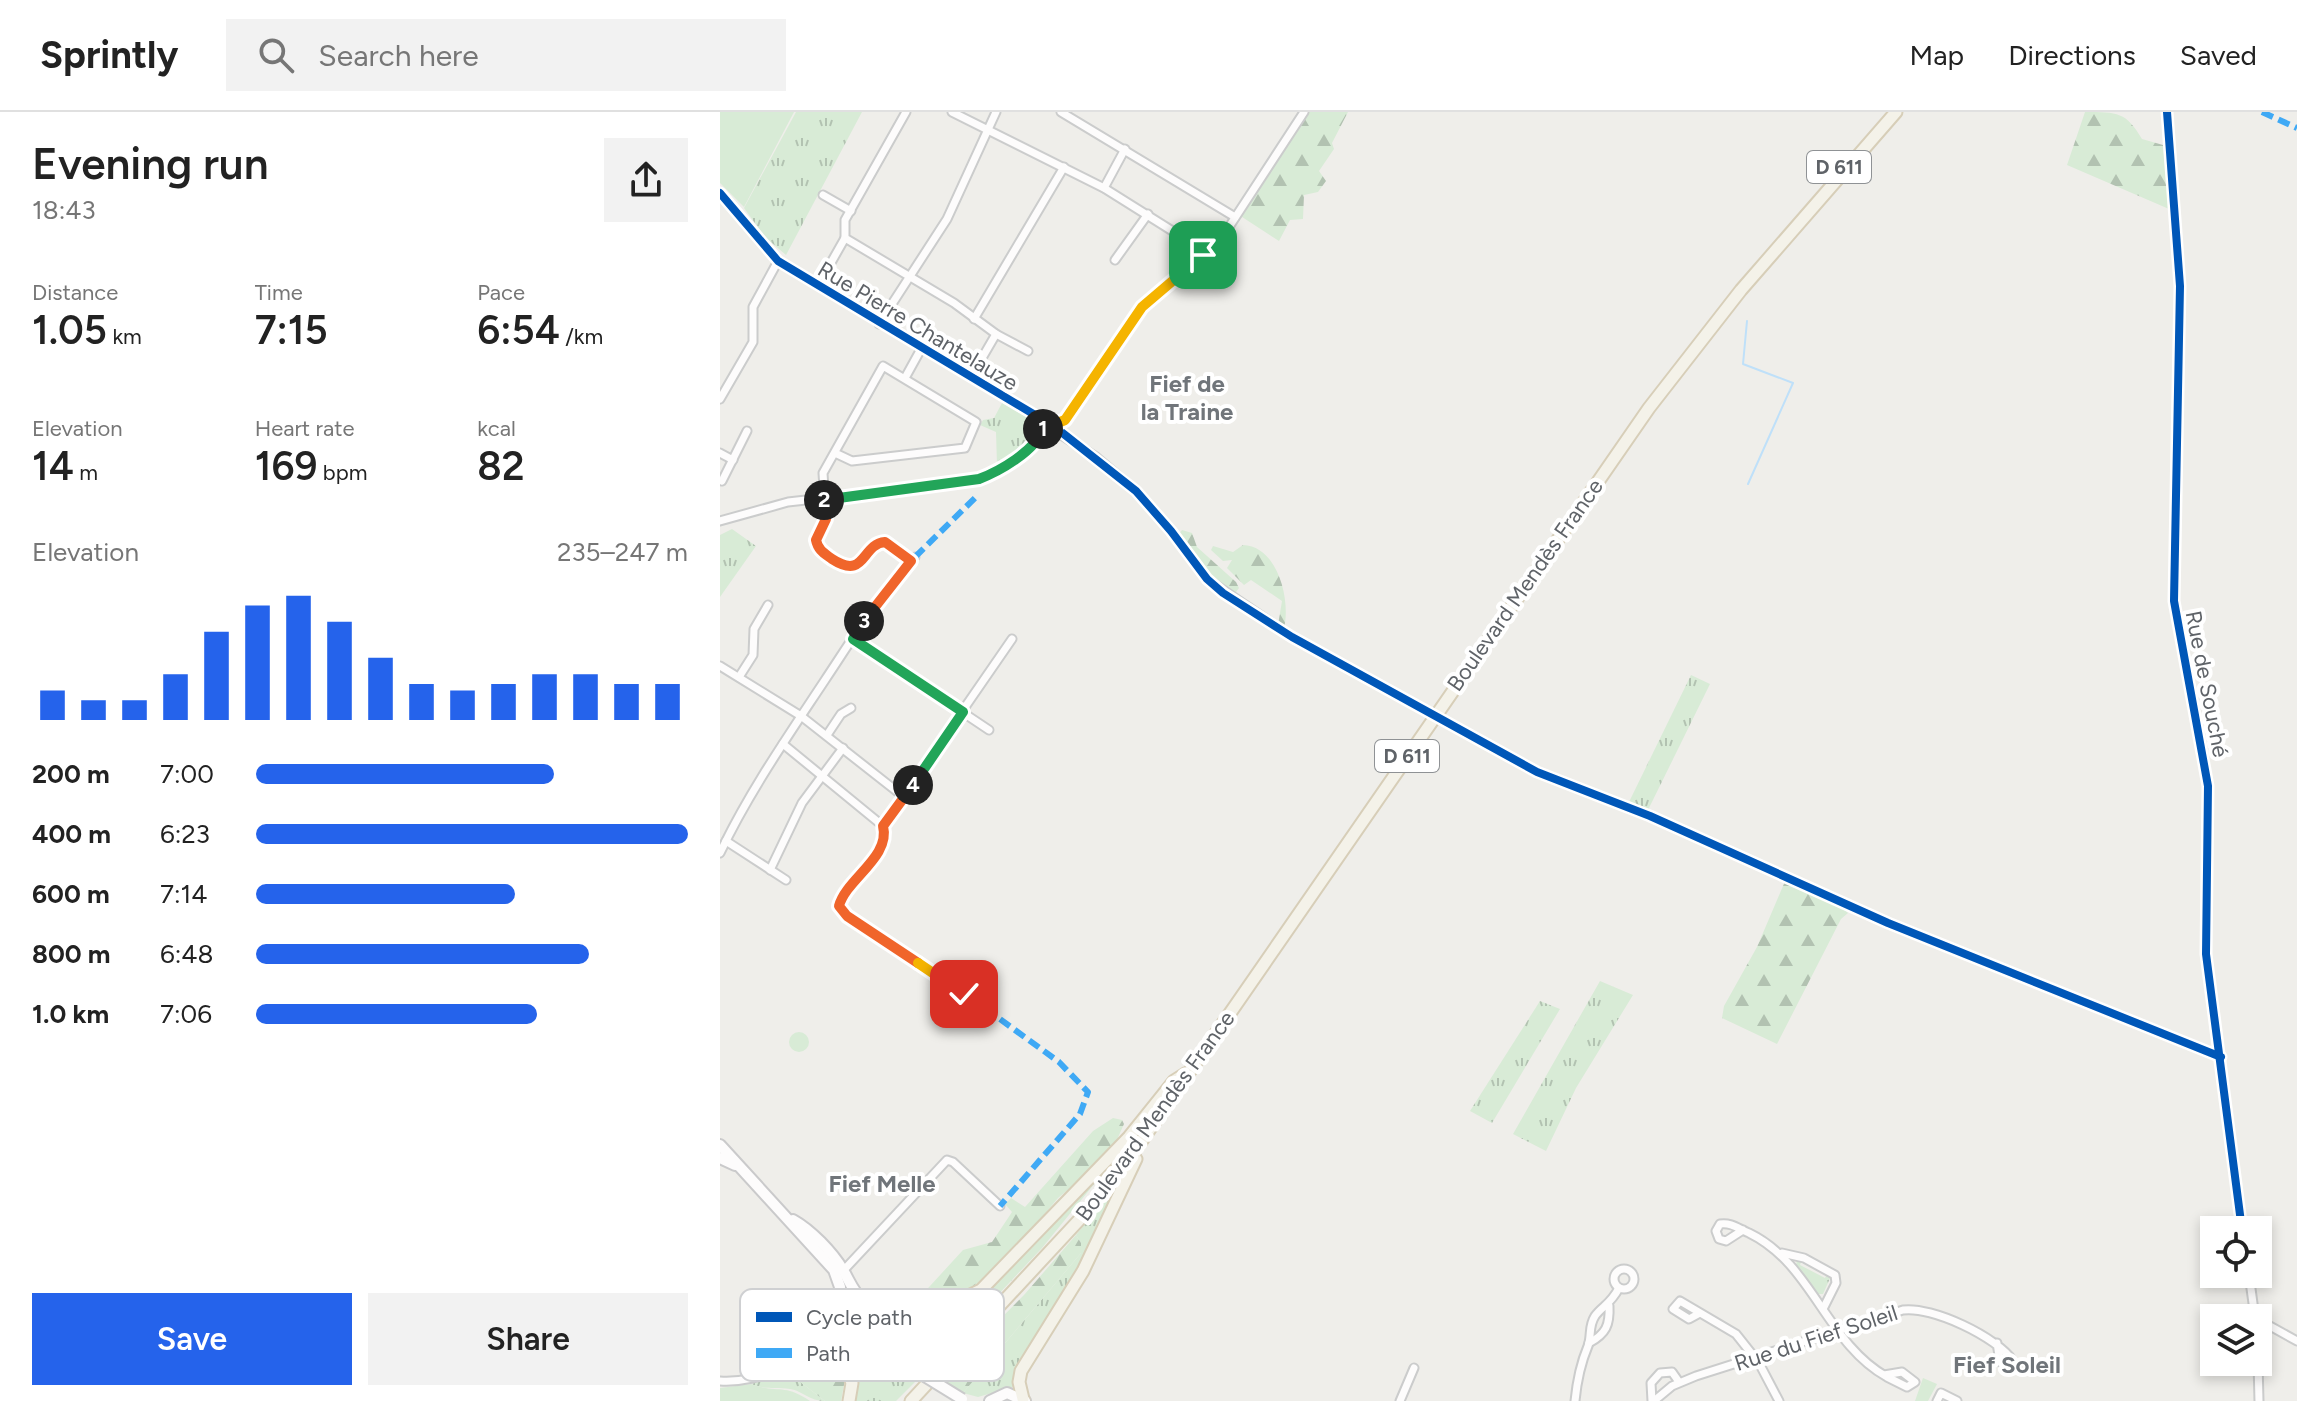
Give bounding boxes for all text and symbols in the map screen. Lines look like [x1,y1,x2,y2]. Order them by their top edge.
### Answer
search box [226,19,786,91]
text: Sprintly [40,32,178,78]
icon: search [254,33,298,77]
text: Search here [318,37,479,74]
text: Map [1910,38,1964,72]
text: Directions [2008,38,2136,72]
text: Saved [2180,38,2257,72]
text: Evening run [32,137,269,190]
button: share [604,138,688,222]
road number: D 611 [1807,151,1871,183]
text: 18:43 [32,194,96,226]
pin [1169,221,1237,289]
icon: arrive [1181,233,1225,277]
street label: Rue Pierre Chantelauze [813,256,1023,396]
text: Distance [32,279,118,306]
text: Time [255,279,303,306]
text: Pace [477,279,525,306]
text: 1.05 [32,306,107,354]
text: 7:15 [255,306,328,354]
text: 6:54 [477,306,560,354]
text: km [107,323,142,350]
text: /km [560,323,603,350]
district label: Fief de la Traine [1141,369,1233,426]
pin: 1 [1023,409,1063,449]
text: Elevation [32,415,122,442]
text: Heart rate [255,415,355,442]
text: kcal [477,415,516,442]
text: 1 [1038,415,1048,442]
text: 14 [32,442,74,490]
text: 169 [255,442,317,490]
text: 82 [477,442,525,490]
text: m [74,459,98,486]
text: bpm [317,459,367,486]
street label: Boulevard Mendès France [1441,474,1609,696]
pin: 2 [804,480,844,520]
text: 2 [818,486,830,513]
text: Elevation [32,536,139,568]
text: 235–247 m [557,536,688,568]
pin: 3 [844,601,884,641]
text: 3 [858,607,870,634]
street label: Rue de Souché [2180,608,2234,760]
road number: D 611 [1375,740,1439,772]
text: 200 m [32,758,110,790]
text: 7:00 [160,758,214,790]
pin: 4 [893,765,933,805]
text: 4 [906,771,920,798]
text: 400 m [32,818,111,850]
text: 6:23 [160,818,210,850]
text: 600 m [32,878,110,910]
text: 7:14 [160,878,207,910]
text: 800 m [32,938,110,970]
text: 6:48 [160,938,213,970]
pin [930,960,998,1028]
icon: check [942,972,986,1016]
text: 1.0 km [32,998,109,1030]
text: 7:06 [160,998,212,1030]
street label: Boulevard Mendès France [1070,1006,1240,1226]
district label: Fief Melle [829,1169,936,1198]
map controls [2200,1216,2272,1376]
button: locate [2200,1216,2272,1288]
legend [740,1289,1004,1381]
button: Save [32,1293,352,1385]
button: Share [368,1293,688,1385]
street label: Rue du Fief Soleil [1731,1299,1901,1377]
text: Cycle path [806,1304,912,1331]
button: layers [2200,1304,2272,1376]
text: Path [806,1340,850,1367]
district label: Fief Soleil [1953,1350,2061,1379]

